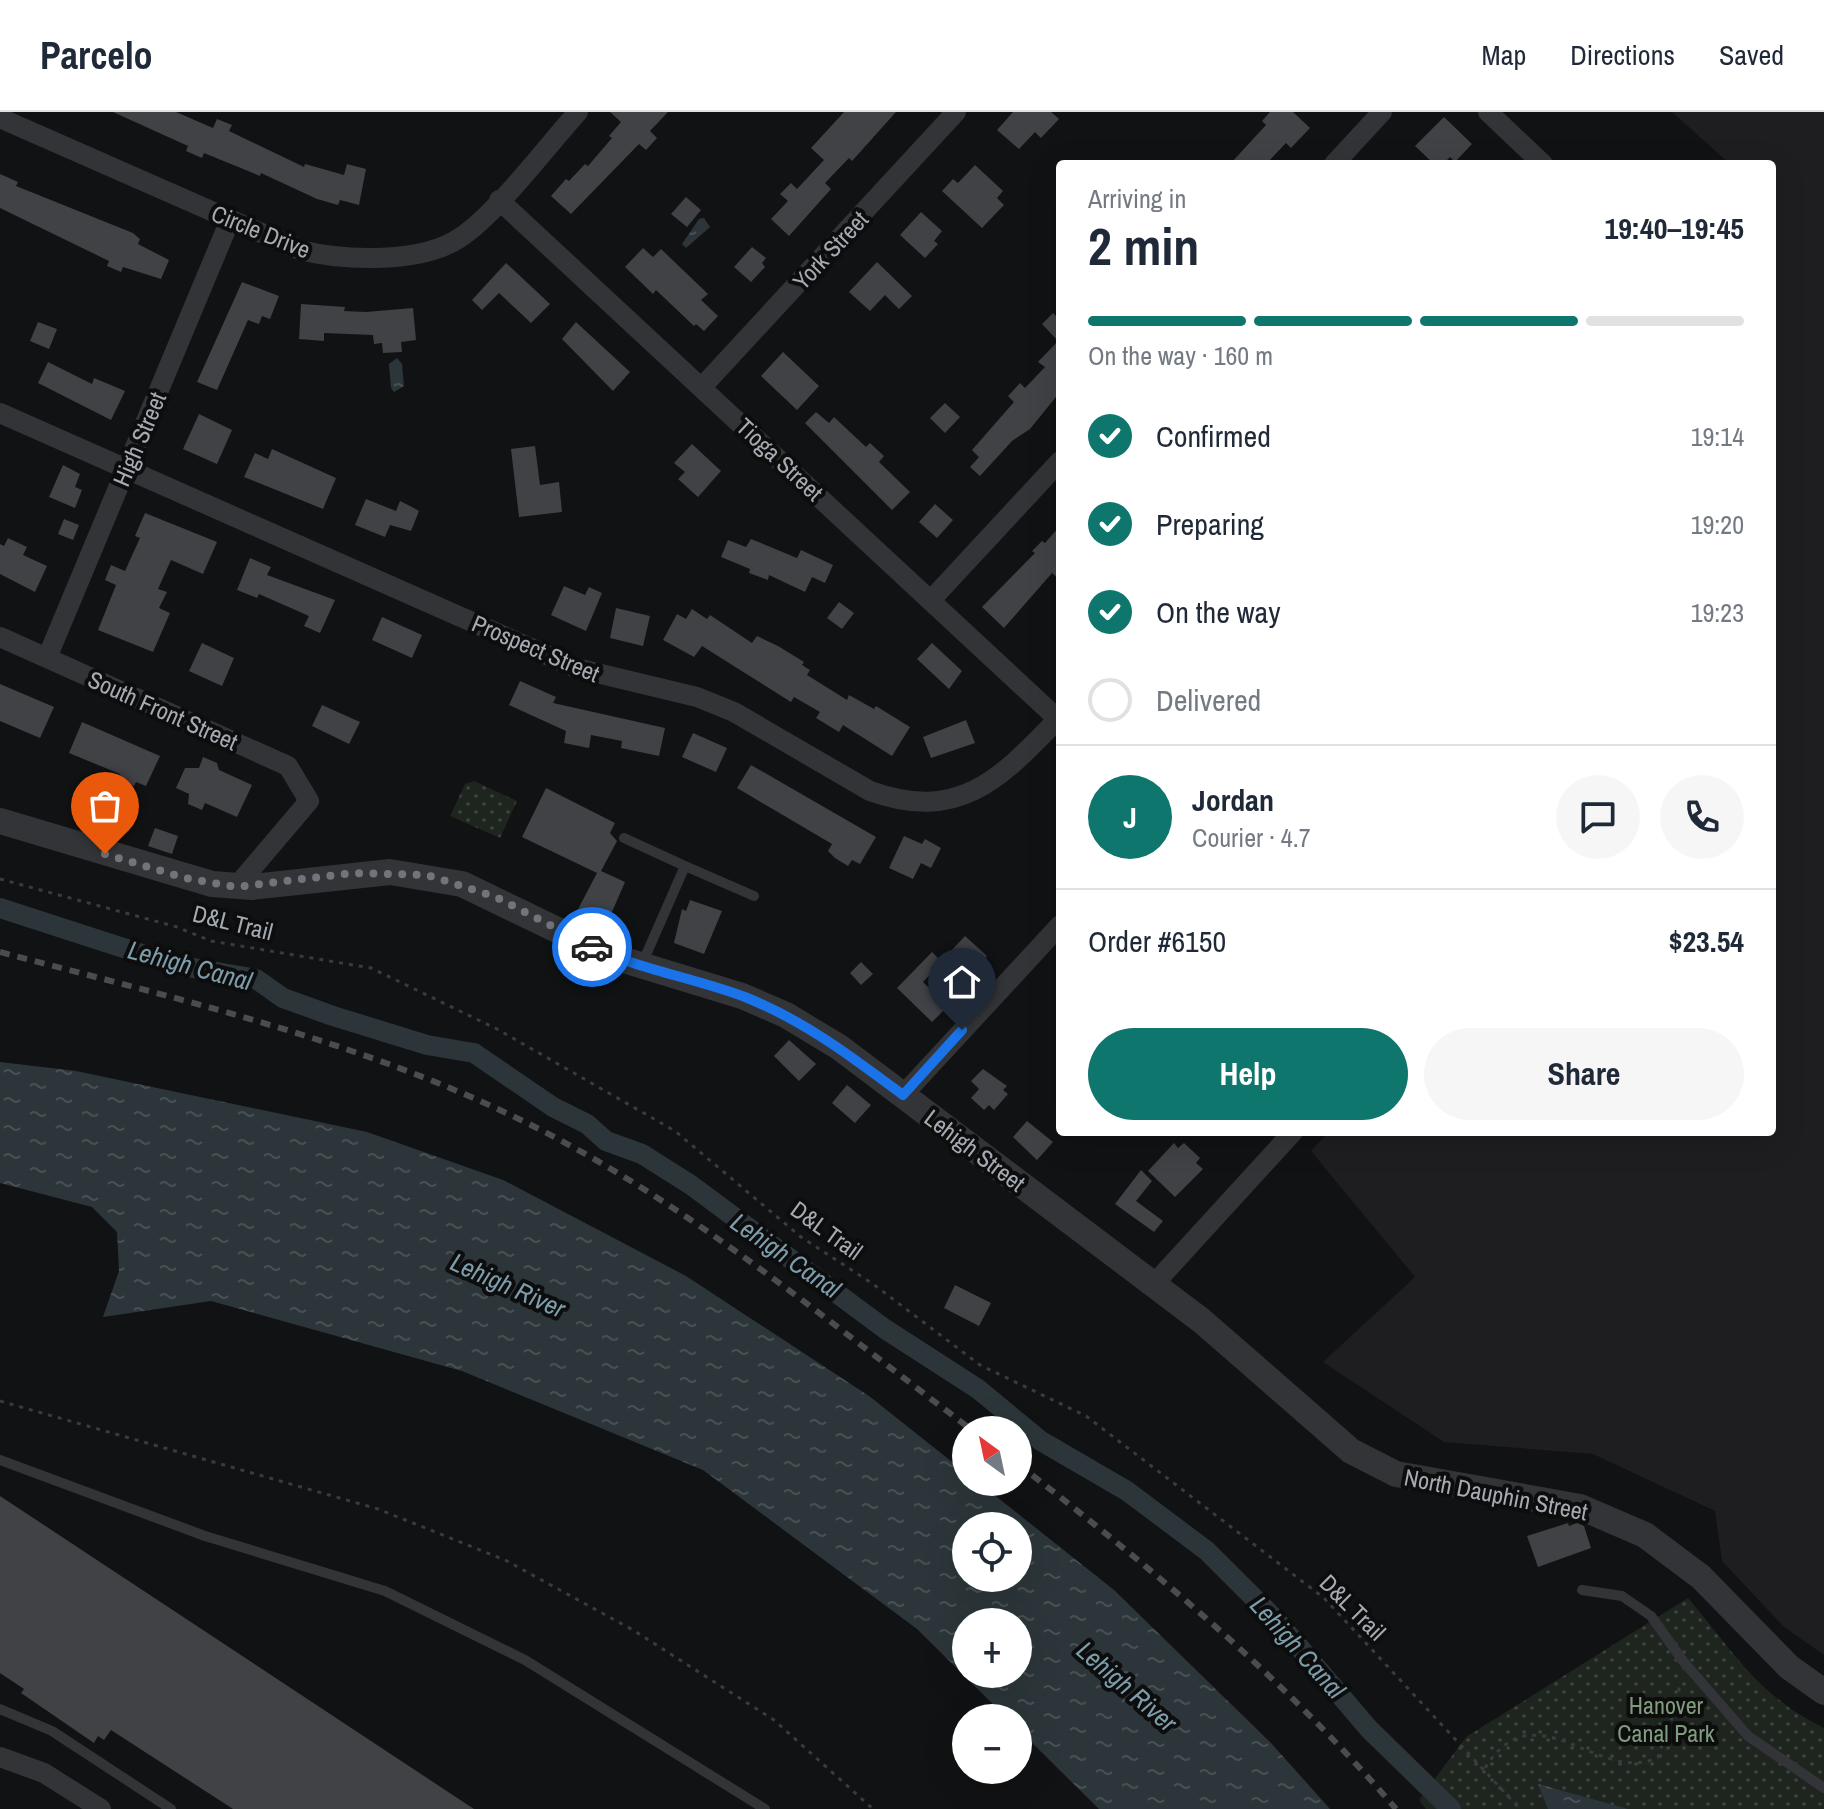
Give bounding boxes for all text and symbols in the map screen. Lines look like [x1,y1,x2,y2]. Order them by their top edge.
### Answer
text: Parcelo [40,30,153,81]
text: Map [1482,36,1526,74]
text: Directions [1570,36,1675,74]
text: Saved [1719,36,1784,74]
text: Arriving in [1088,181,1186,216]
street label: Circle Drive [207,197,315,265]
street label: York Street [785,203,875,296]
text: 19:40–19:45 [1605,208,1744,248]
text: 2 min [1088,211,1199,281]
text: On the way · 160 m [1088,338,1273,373]
street label: High Street [105,386,173,491]
street label: Tioga Street [730,411,831,508]
icon: check [1088,414,1132,458]
text: Confirmed [1156,416,1271,456]
text: 19:14 [1691,419,1744,454]
icon: check [1088,502,1132,546]
text: Preparing [1156,504,1264,544]
text: 19:20 [1691,507,1744,542]
icon: check [1088,590,1132,634]
text: On the way [1156,592,1280,632]
text: 19:23 [1691,595,1744,630]
street label: Prospect Street [467,607,605,689]
street label: South Front Street [83,663,243,758]
text: Delivered [1156,680,1261,720]
pin [71,772,139,854]
button: chat [1556,775,1640,859]
button: phone [1660,775,1744,859]
text: Jordan [1192,780,1274,820]
icon: bag [83,784,127,828]
text: J [1123,797,1137,837]
text: Courier · 4.7 [1192,820,1311,855]
street label: D&L Trail [190,897,276,947]
courier [552,907,632,987]
text: Order #6150 [1088,921,1226,961]
text: $23.54 [1669,921,1744,961]
icon: car [570,925,614,969]
water label: Lehigh Canal [124,932,257,999]
pin [928,948,996,1030]
icon: home [940,960,984,1004]
button: Help [1088,1028,1408,1120]
button: Share [1424,1028,1744,1120]
street label: Lehigh Street [918,1102,1032,1199]
street label: D&L Trail [785,1193,869,1267]
water label: Lehigh Canal [724,1204,849,1306]
water label: Lehigh River [445,1244,572,1326]
north arrow [952,1416,1032,1496]
map controls [952,1416,1032,1784]
street label: North Dauphin Street [1402,1461,1591,1528]
button: locate [952,1512,1032,1592]
street label: D&L Trail [1313,1567,1393,1647]
water label: Lehigh Canal [1243,1588,1354,1707]
button: + [952,1608,1032,1688]
water label: Lehigh River [1069,1633,1185,1740]
park label: Hanover Canal Park [1617,1689,1715,1749]
button: − [952,1704,1032,1784]

